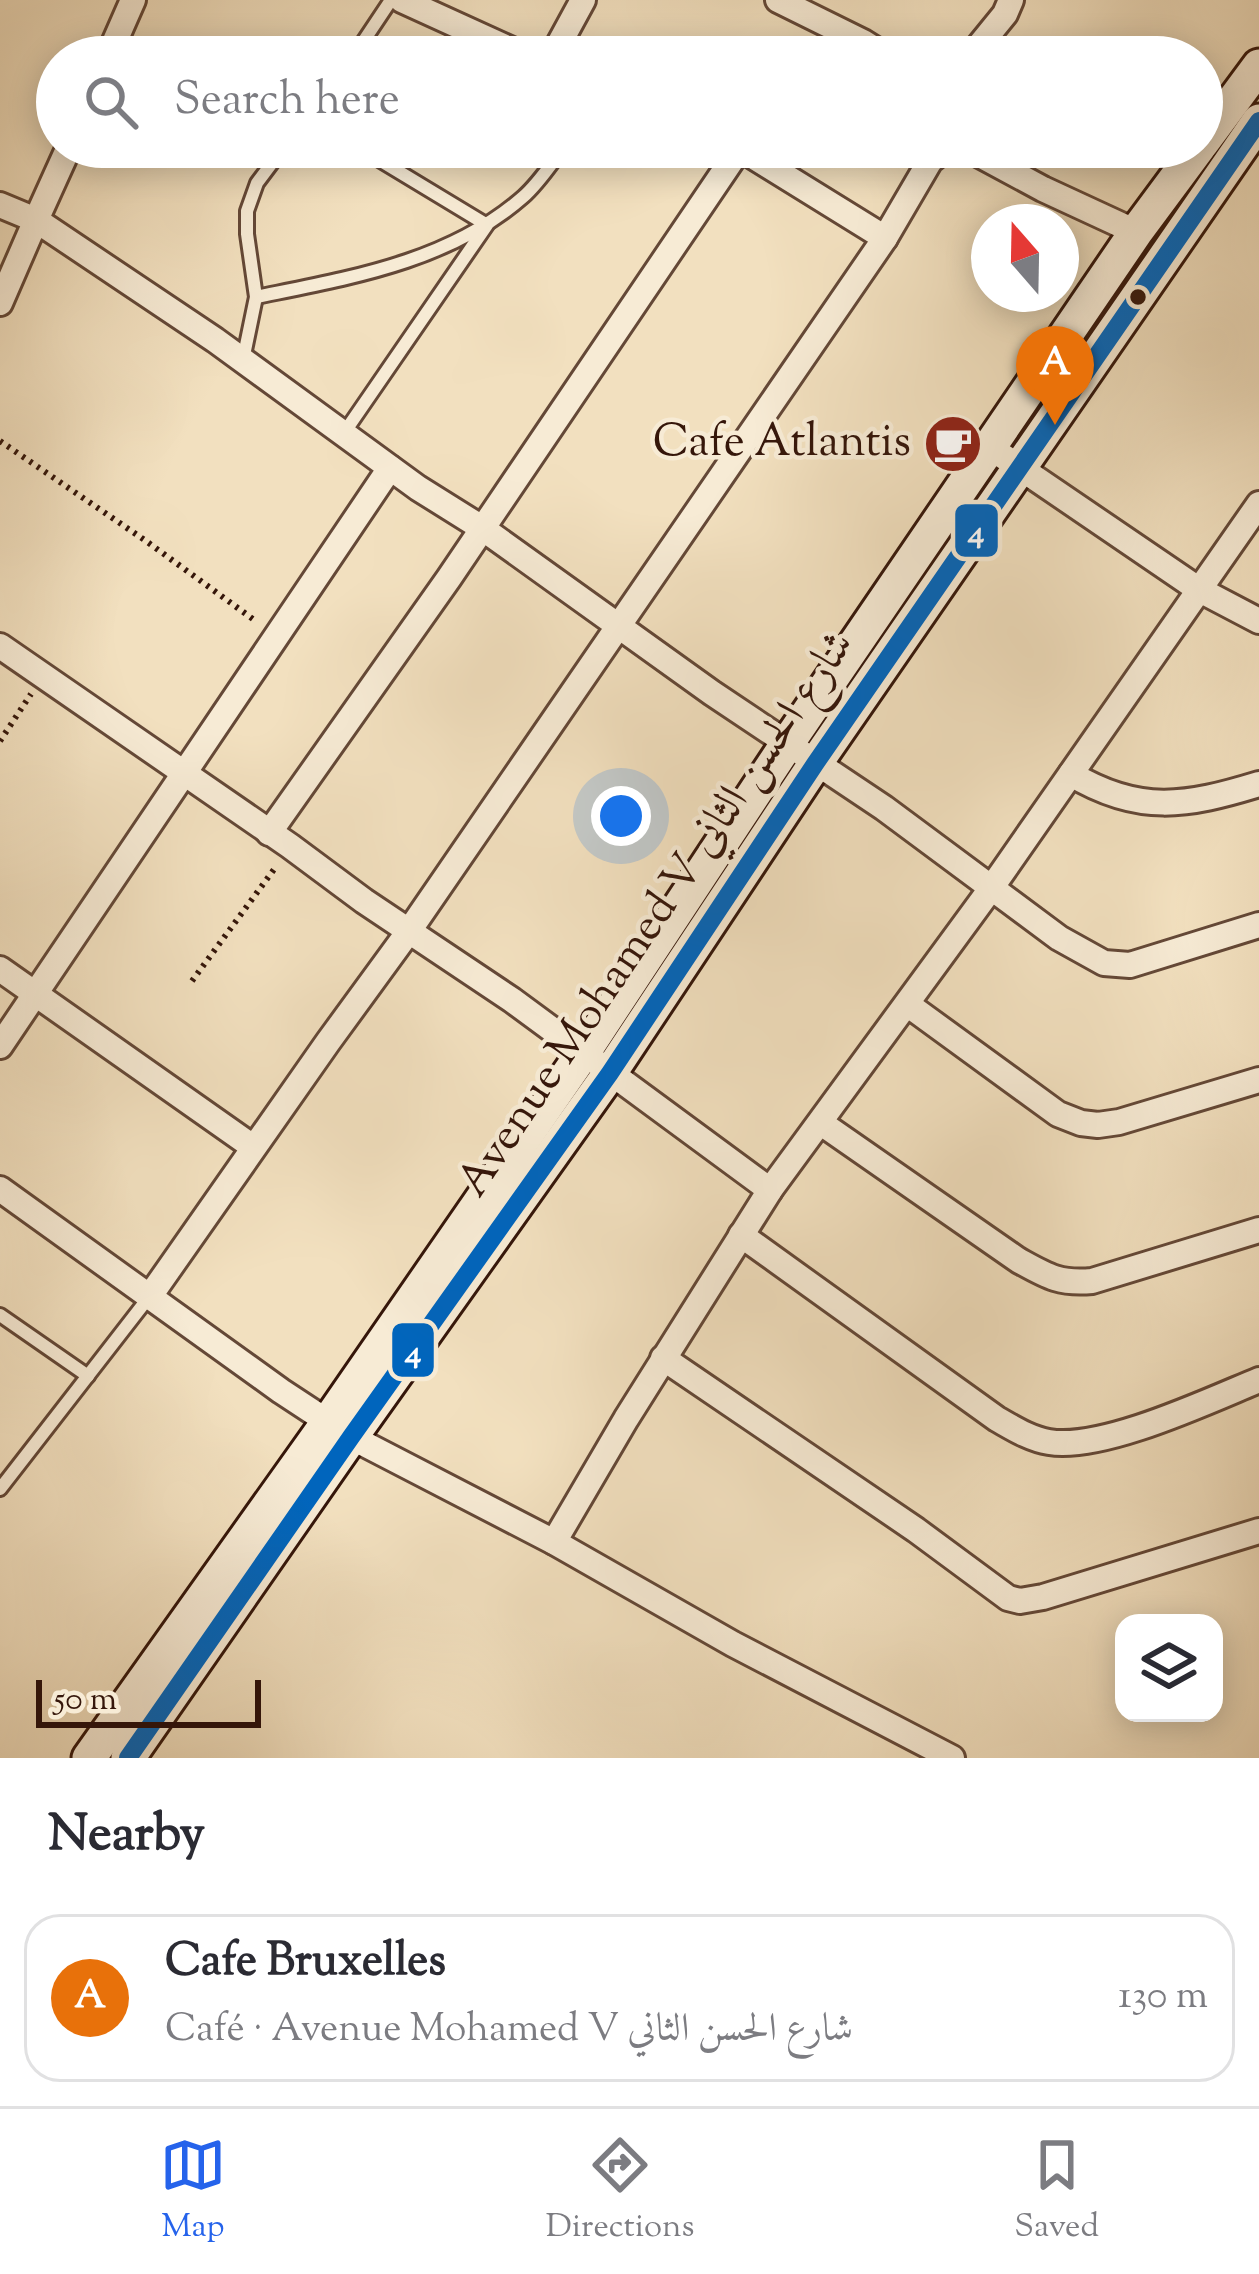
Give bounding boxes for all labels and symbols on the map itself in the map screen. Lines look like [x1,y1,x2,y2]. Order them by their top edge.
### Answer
north arrow [971,204,1079,312]
unlabelled marker [1127,286,1149,308]
pin: A [1016,326,1094,425]
place label: Cafe Atlantis [653,412,911,477]
cafe icon: Cafe Atlantis [922,413,984,475]
line badge: 4 [953,502,1000,559]
text: 4 [967,510,985,558]
street label: Avenue Mohamed V شارع الحسن الثاني [443,618,873,1212]
your location [591,786,651,846]
line badge: 4 [390,1321,436,1379]
text: 4 [404,1330,422,1378]
scale bar [36,1674,261,1727]

